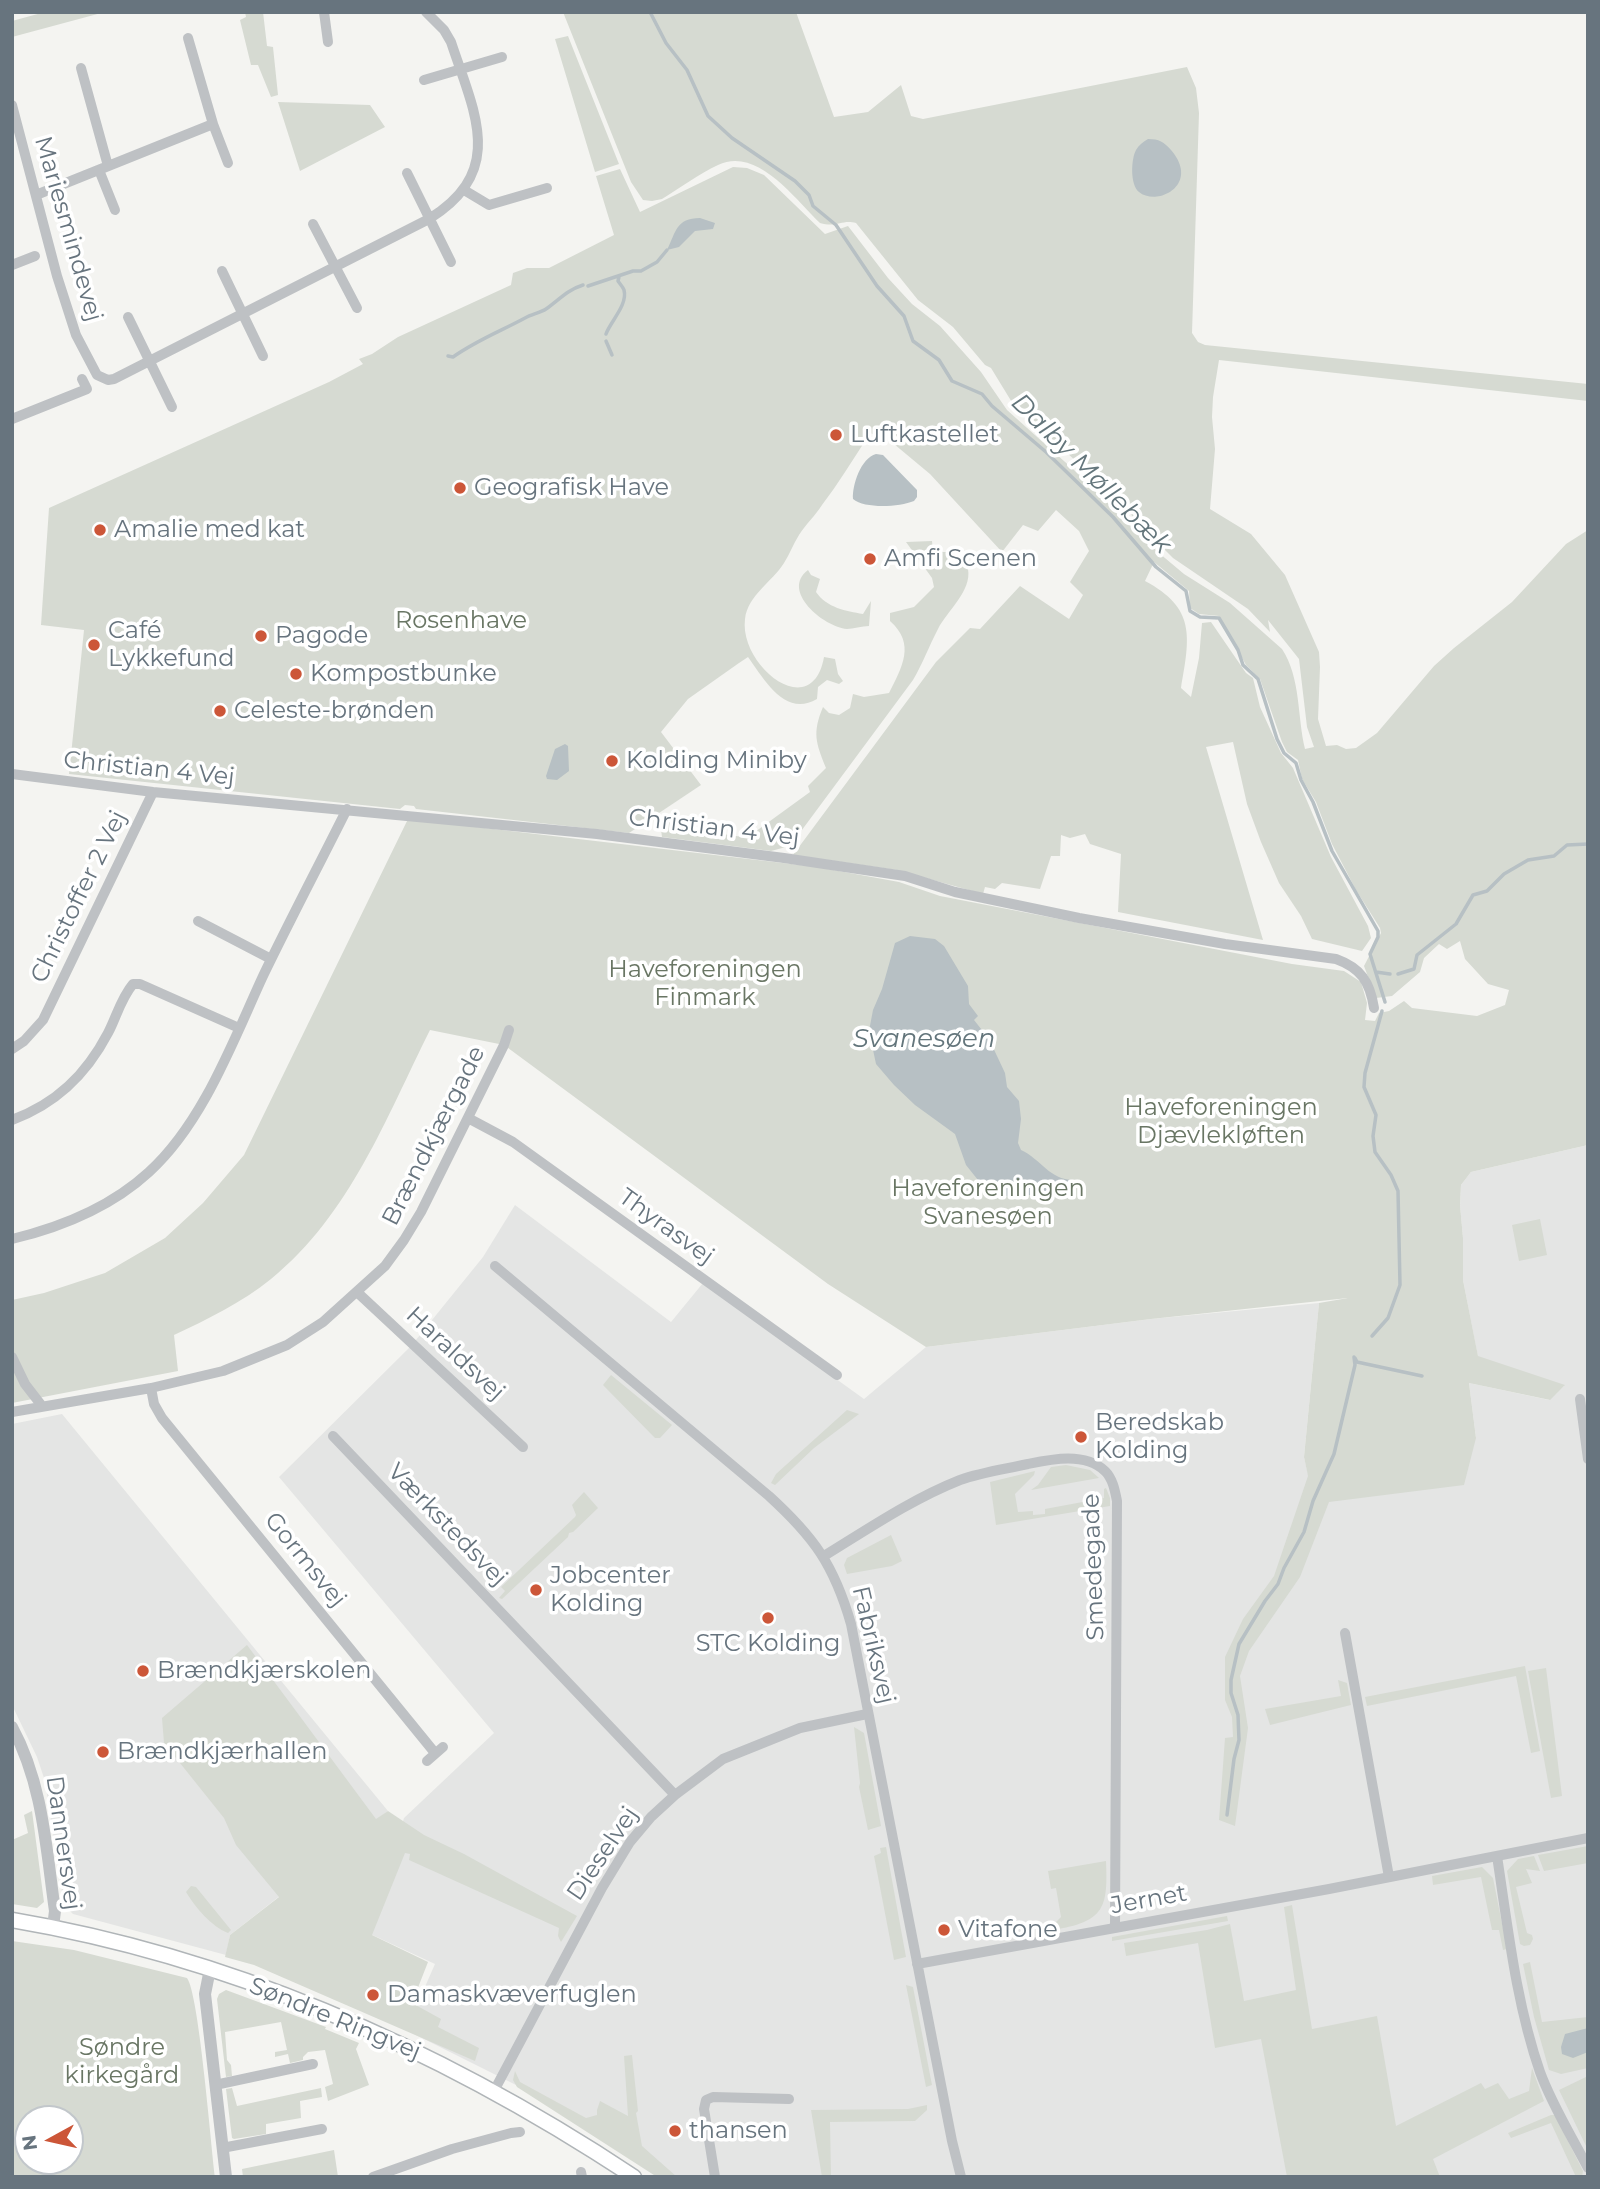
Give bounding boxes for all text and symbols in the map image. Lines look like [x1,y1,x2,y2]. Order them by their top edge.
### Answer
street label: Mariesmindevej [28,133,108,325]
water label: Dalby Møllebæk [1004,387,1178,561]
place label: Luftkastellet [850,421,999,449]
marker: Luftkastellet [828,427,844,443]
place label: Geografisk Have [474,474,669,502]
marker: Geografisk Have [452,480,468,496]
place label: Amalie med kat [114,516,305,544]
marker: Amalie med kat [92,522,108,538]
place label: Amfi Scenen [884,545,1037,573]
marker: Amfi Scenen [862,551,878,567]
park label: Rosenhave [395,607,527,635]
place label: Café Lykkefund [108,617,235,673]
place label: Pagode [275,622,368,650]
marker: Pagode [253,628,269,644]
marker: Café Lykkefund [86,637,102,653]
place label: Kompostbunke [310,660,497,688]
marker: Kompostbunke [288,666,304,682]
place label: Celeste-brønden [234,697,435,725]
marker: Celeste-brønden [212,703,228,719]
street label: Christian 4 Vej [62,746,236,792]
place label: Kolding Miniby [626,747,807,775]
marker: Kolding Miniby [604,753,620,769]
street label: Christian 4 Vej [627,803,801,853]
street label: Christoffer 2 Vej [25,806,133,988]
park label: Haveforeningen Finmark [608,956,802,1012]
water label: Svanesøen [853,1023,995,1055]
street label: Brændkjærgade [376,1041,492,1231]
park label: Haveforeningen Djævlekløften [1124,1094,1318,1150]
park label: Haveforeningen Svanesøen [891,1175,1085,1231]
street label: Thyrasvej [613,1183,719,1271]
street label: Haraldsvej [400,1301,510,1407]
place label: Beredskab Kolding [1095,1409,1224,1465]
marker: Beredskab Kolding [1073,1429,1089,1445]
street label: Værkstedsvej [381,1458,513,1592]
street label: Smedegade [1077,1493,1111,1641]
street label: Gormsvej [258,1507,352,1613]
place label: Jobcenter Kolding [550,1562,671,1618]
marker: Jobcenter Kolding [528,1582,544,1598]
street label: Fabriksvej [845,1583,901,1707]
marker: STC Kolding [760,1610,776,1626]
place label: STC Kolding [696,1630,840,1658]
place label: Brændkjærskolen [157,1657,371,1685]
marker: Brændkjærskolen [135,1663,151,1679]
place label: Brændkjærhallen [117,1738,327,1766]
marker: Brændkjærhallen [95,1744,111,1760]
street label: Dannersvej [39,1774,87,1912]
street label: Dieselvej [561,1802,645,1906]
street label: Jernet [1109,1879,1189,1921]
place label: Vitafone [958,1916,1058,1944]
marker: Vitafone [936,1922,952,1938]
street label: Søndre Ringvej [245,1971,425,2067]
place label: Damaskvæverfuglen [387,1981,637,2009]
marker: Damaskvæverfuglen [365,1987,381,2003]
park label: Søndre kirkegård [65,2034,179,2090]
north arrow [14,2105,84,2175]
place label: thansen [689,2117,788,2145]
marker: thansen [667,2123,683,2139]
text: N [17,2134,42,2152]

